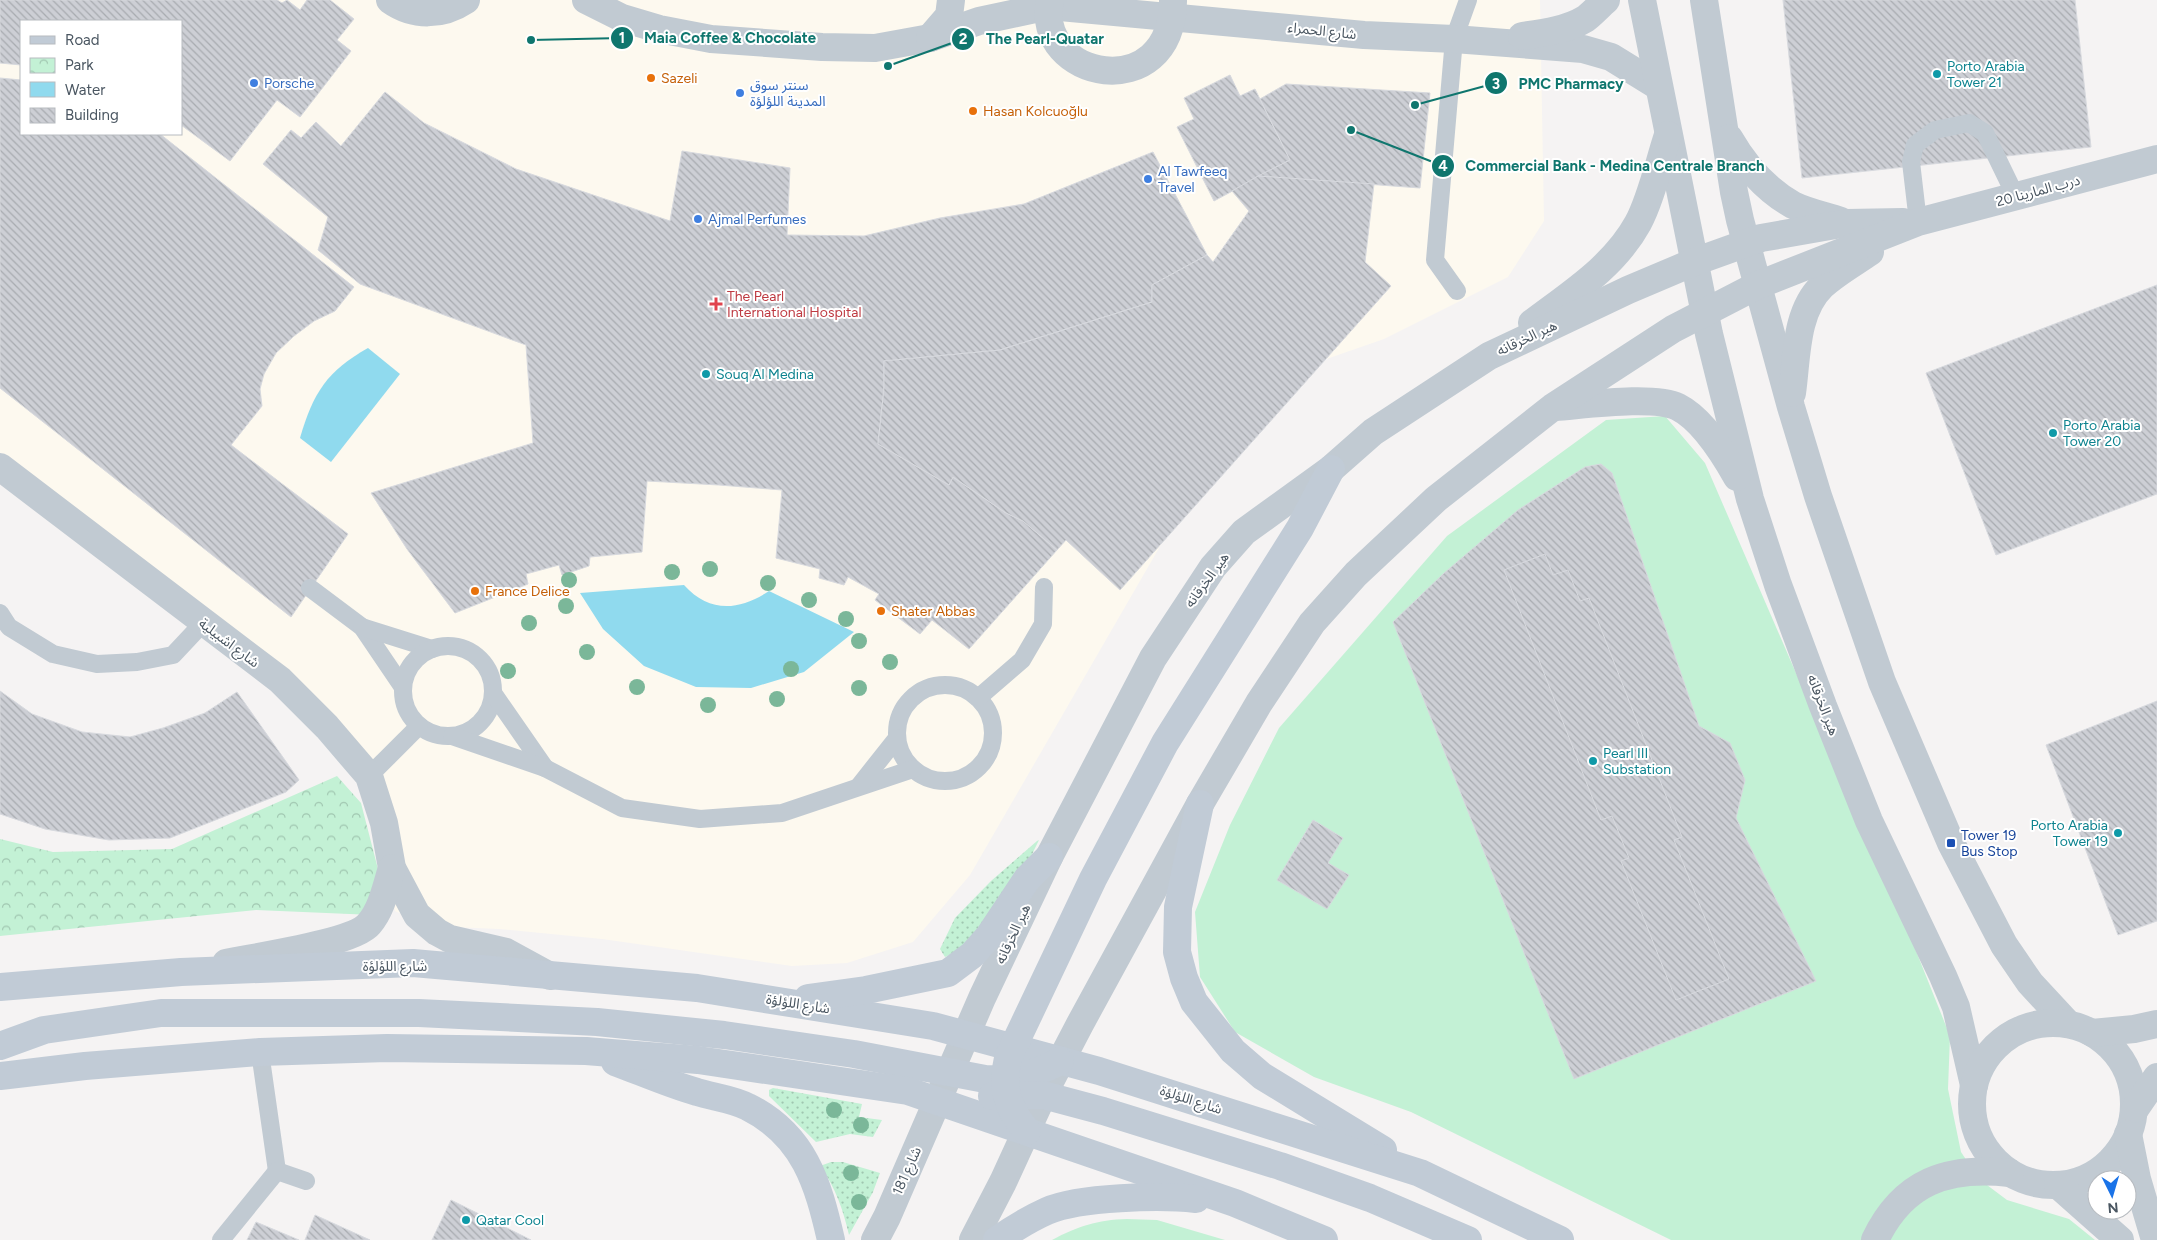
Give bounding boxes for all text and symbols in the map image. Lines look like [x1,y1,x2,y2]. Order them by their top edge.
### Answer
street label: شارع الحمراء [1287,19,1357,45]
legend [20,20,182,135]
callout: Maia Coffee & Chocolate [609,23,826,53]
callout: The Pearl-Quatar [951,24,1113,54]
text: 1 [619,29,625,47]
text: Maia Coffee & Chocolate [644,29,817,47]
text: 2 [959,30,968,48]
text: The Pearl-Quatar [986,30,1104,48]
text: Road [65,31,100,49]
text: Park [65,56,94,74]
place label: Porto Arabia Tower 21 [1947,58,2025,91]
callout: PMC Pharmacy [1484,68,1634,98]
marker: Porto Arabia Tower 21 [1931,68,1943,80]
place label: Sazeli [661,70,698,87]
marker: Sazeli [645,72,657,84]
place label: Porsche [264,75,315,92]
text: 3 [1492,75,1500,93]
text: PMC Pharmacy [1518,75,1624,93]
marker: Porsche [248,77,260,89]
place label: سنتر سوق المدينة اللؤلؤة [750,77,825,110]
text: Water [65,81,105,99]
marker: سنتر سوق المدينة اللؤلؤة [734,87,746,99]
place label: Hasan Kolcuoğlu [983,103,1088,120]
marker: Hasan Kolcuoğlu [967,105,979,117]
text: Building [65,106,119,124]
callout: Commercial Bank - Medina Centrale Branch [1431,151,1775,181]
text: 4 [1438,157,1448,175]
text: Commercial Bank - Medina Centrale Branch [1465,157,1765,175]
place label: Al Tawfeeq Travel [1158,163,1227,196]
street label: درب المارينا 20 [1994,172,2082,210]
marker: Al Tawfeeq Travel [1142,173,1154,185]
place label: Ajmal Perfumes [708,211,806,228]
marker: Ajmal Perfumes [692,213,704,225]
place label: The Pearl International Hospital [727,288,862,321]
marker: The Pearl International Hospital [709,297,723,311]
street label: هير الخرقانه [1494,317,1560,359]
place label: Souq Al Medina [716,366,814,383]
marker: Souq Al Medina [700,368,712,380]
place label: Porto Arabia Tower 20 [2063,417,2141,450]
marker: Porto Arabia Tower 20 [2047,427,2059,439]
street label: هير الخرقانه [1181,549,1233,611]
place label: France Delice [485,583,570,600]
marker: France Delice [469,585,481,597]
place label: Shater Abbas [891,603,975,620]
marker: Shater Abbas [875,605,887,617]
street label: شارع اشبيلية [194,615,263,673]
street label: هير الخرقانه [1804,672,1842,738]
place label: Pearl III Substation [1603,745,1671,778]
marker: Pearl III Substation [1587,755,1599,767]
place label: Porto Arabia Tower 19 [2030,817,2108,850]
place label: Tower 19 Bus Stop [1961,827,2018,860]
marker: Porto Arabia Tower 19 [2112,827,2124,839]
marker: Tower 19 Bus Stop [1945,837,1957,849]
street label: هير الخرقانه [992,901,1034,967]
street label: شارع اللؤلؤة [363,958,427,977]
street label: شارع اللؤلؤة [765,991,831,1019]
street label: شارع اللؤلؤة [1157,1082,1224,1120]
street label: شارع 181 [889,1144,927,1199]
north arrow [2087,1170,2137,1220]
text: N [2107,1199,2119,1216]
place label: Qatar Cool [476,1212,544,1229]
marker: Qatar Cool [460,1214,472,1226]

